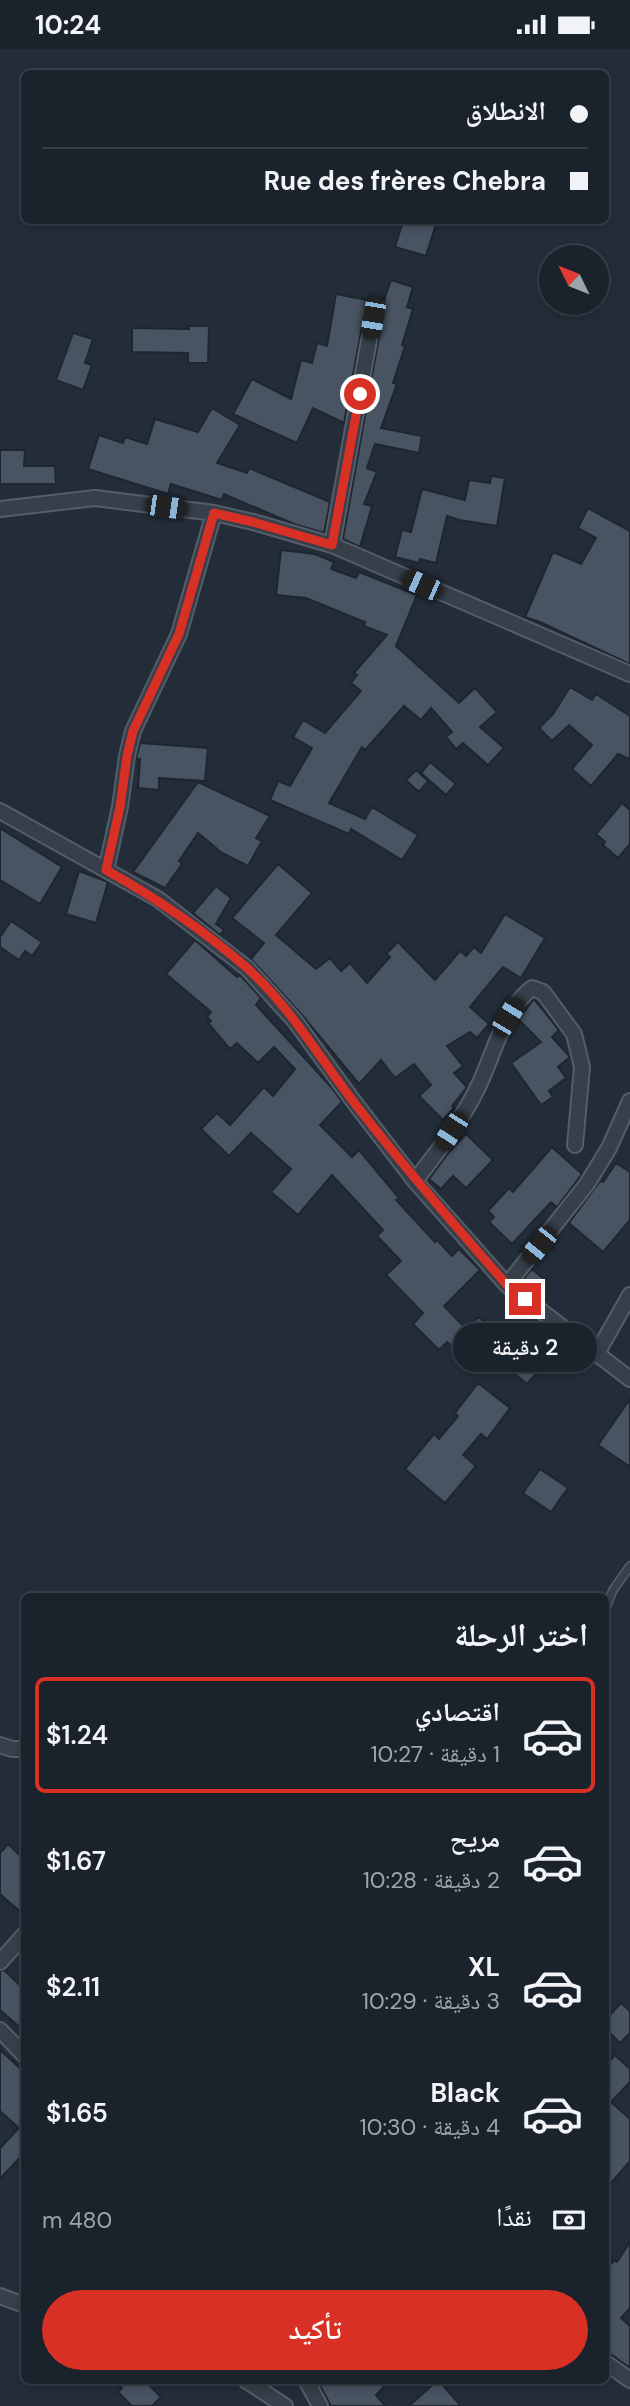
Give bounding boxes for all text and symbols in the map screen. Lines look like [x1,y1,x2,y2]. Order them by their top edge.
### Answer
text: 10:24 [35,8,101,42]
text: الانطلاق [466,94,546,128]
text: Rue des frères Chebra [264,164,546,198]
north arrow [539,245,609,315]
map controls [539,245,609,315]
car [360,295,387,341]
route start [344,378,376,410]
car [144,494,189,520]
car [399,567,446,603]
car [489,994,528,1040]
car [431,1108,472,1154]
car [518,1222,561,1268]
route end [509,1283,541,1315]
callout: 2 دقيقة [453,1323,597,1373]
text: 2 دقيقة [492,1332,558,1362]
text: اختر الرحلة [454,1614,588,1656]
text: اقتصادي [415,1695,500,1729]
icon: car [521,1704,584,1767]
text: $1.24 [46,1718,108,1752]
text: 1 دقيقة · 10:27 [370,1739,500,1769]
text: مريح [450,1821,500,1855]
icon: car [521,1830,584,1893]
text: $1.67 [46,1844,106,1878]
text: 2 دقيقة · 10:28 [363,1865,500,1895]
text: XL [468,1950,500,1984]
icon: car [521,1956,584,2019]
text: $2.11 [46,1970,100,2004]
text: 3 دقيقة · 10:29 [362,1986,500,2016]
text: Black [430,2076,500,2110]
icon: car [521,2082,584,2145]
text: $1.65 [46,2096,108,2130]
text: 4 دقيقة · 10:30 [359,2112,500,2142]
text: نقدًا [496,2200,532,2234]
icon: cash [550,2201,588,2239]
text: 480 m [42,2205,112,2235]
button: تأكيد [42,2290,588,2370]

